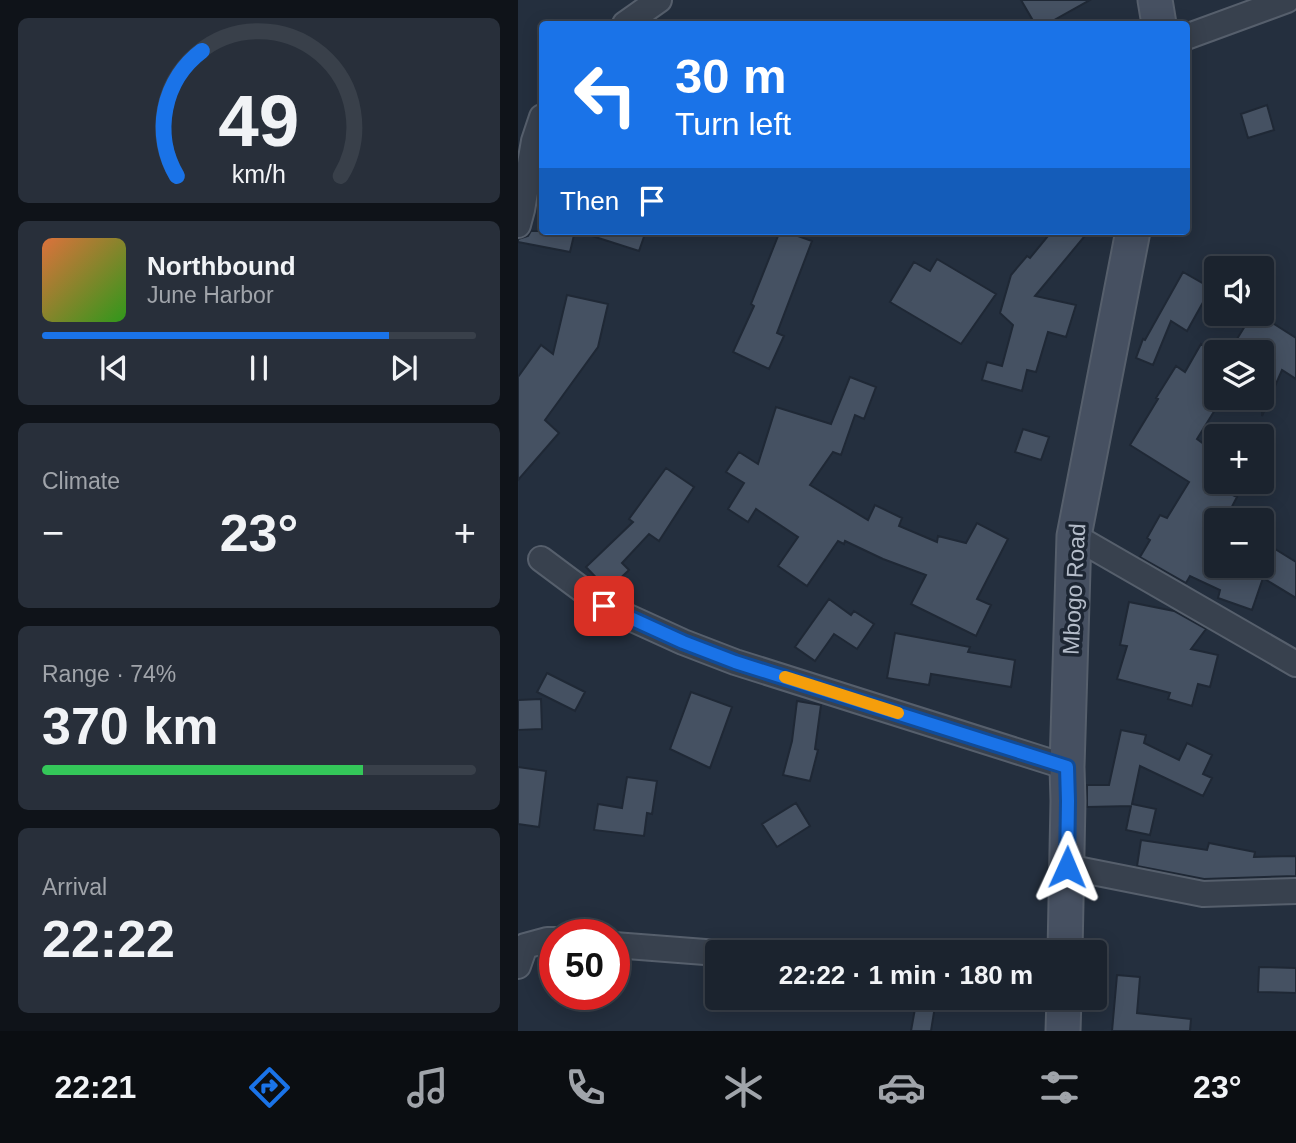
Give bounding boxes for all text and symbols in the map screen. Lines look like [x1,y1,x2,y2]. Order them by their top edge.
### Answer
icon: left [560,49,651,140]
text: 30 m [675,49,787,103]
text: 49 [219,81,299,162]
text: Turn left [675,106,791,142]
text: km/h [232,160,286,188]
icon: arrive [633,182,671,220]
text: Then [560,186,619,216]
text: Northbound [147,251,296,281]
map controls [1204,256,1274,578]
button: sound [1204,256,1274,326]
text: June Harbor [147,282,274,308]
button: layers [1204,340,1274,410]
icon: previous [95,349,133,387]
icon: pause [240,349,278,387]
icon: next [385,349,423,387]
button: + [1204,424,1274,494]
text: Climate [42,468,120,494]
text: 23° [220,504,298,562]
button: − [1204,508,1274,578]
text: − [42,512,64,554]
text: + [454,512,476,554]
street label: Mbogo Road [1058,523,1090,655]
pin [574,576,634,636]
icon: arrive [585,587,623,625]
text: Range · 74% [42,661,176,687]
text: 370 km [42,697,218,755]
position arrow [1030,830,1104,904]
text: Arrival [42,874,107,900]
text: 22:22 [42,910,175,968]
speed limit sign: 50 [539,919,630,1010]
text: 22:22 · 1 min · 180 m [779,960,1033,990]
icon: directions [245,1063,294,1112]
icon: music [403,1063,452,1112]
icon: phone [561,1063,610,1112]
icon: climate [719,1063,768,1112]
icon: car [877,1063,926,1112]
icon: filters [1035,1063,1084,1112]
text: 22:21 [54,1069,136,1105]
text: 23° [1193,1069,1242,1105]

